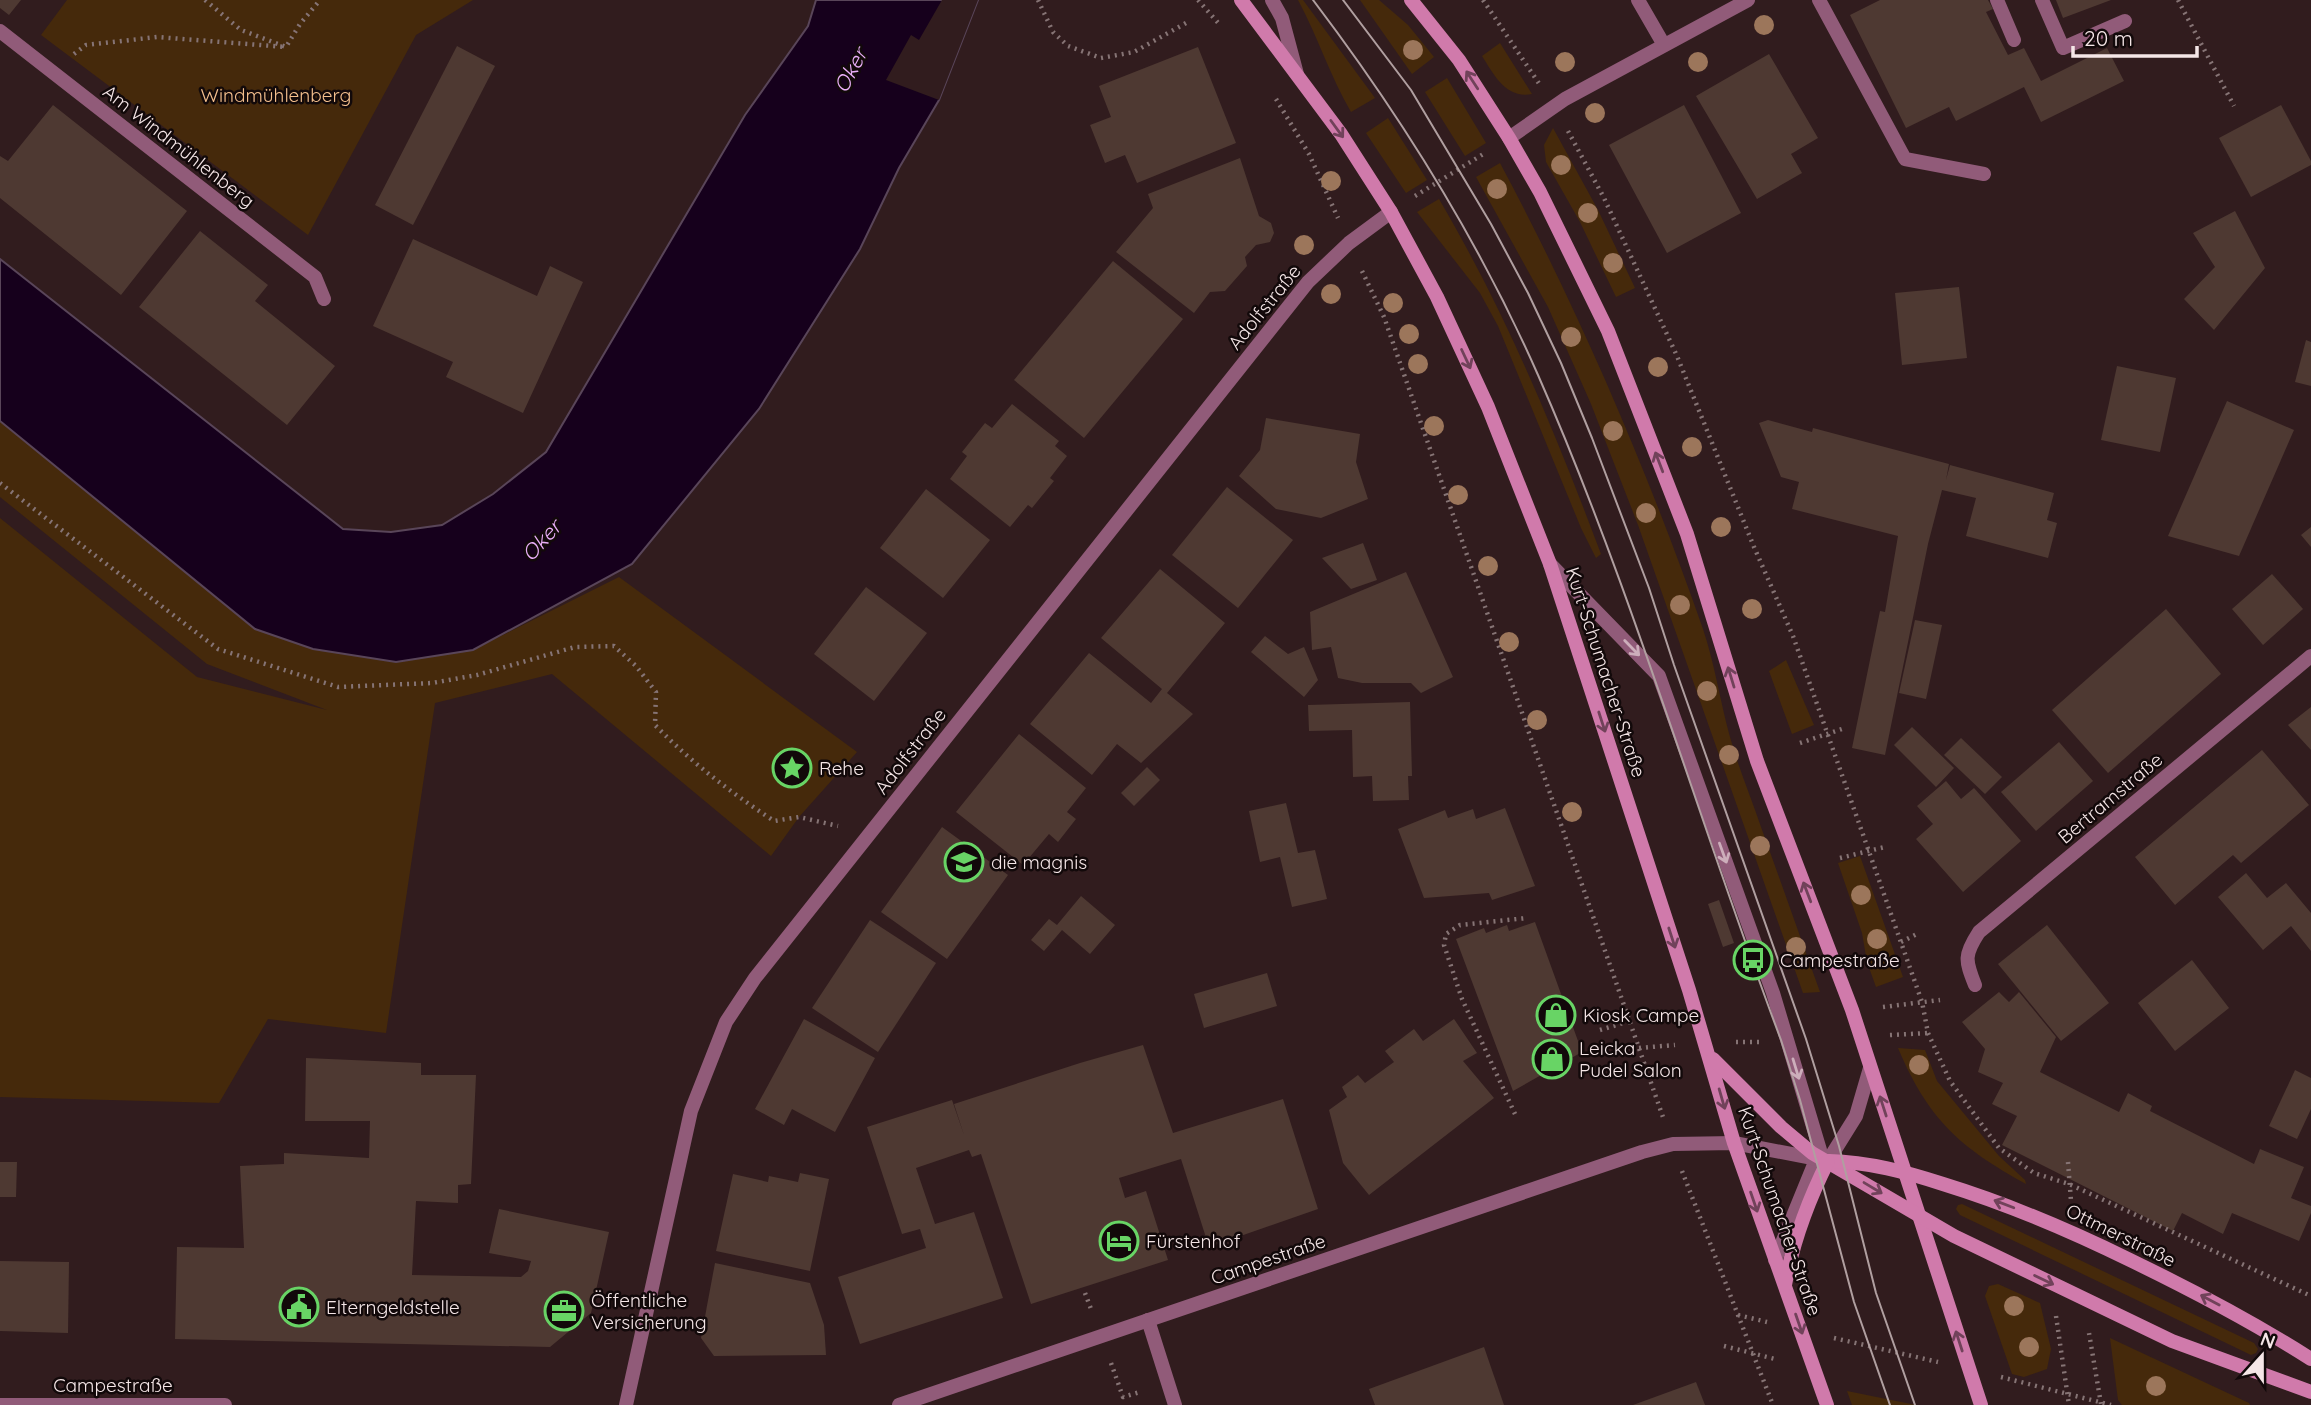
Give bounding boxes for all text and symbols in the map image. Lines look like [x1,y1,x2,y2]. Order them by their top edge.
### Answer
scale bar [2073,14,2197,58]
text: 20 m [2084,25,2133,51]
water label: Oker [828,41,874,97]
one-way arrow [1465,71,1479,91]
street label: Am Windmühlenberg [98,79,260,213]
park label: Windmühlenberg [201,83,351,107]
one-way arrow [1330,119,1344,138]
street label: Adolfstraße [1222,260,1306,354]
one-way arrow [1460,348,1473,370]
one-way arrow [1652,451,1664,473]
water label: Oker [516,512,568,566]
street label: Kurt-Schumacher-Straße [1561,564,1651,780]
one-way arrow [1623,639,1640,656]
one-way arrow [1724,667,1737,689]
street label: Adolfstraße [869,703,951,799]
one-way arrow [1596,710,1609,732]
place icon: Rehe [771,747,813,789]
street label: Bertramstraße [2053,747,2167,849]
place label: Rehe [819,756,864,780]
school or university icon: die magnis [943,841,985,883]
one-way arrow [1717,842,1730,864]
place label: die magnis [991,850,1087,874]
one-way arrow [1799,881,1812,903]
one-way arrow [1666,927,1679,949]
bus stop icon: Campestraße [1732,939,1774,981]
place label: Campestraße [1780,948,1900,972]
shop icon: Kiosk Campe [1535,994,1577,1036]
place label: Kiosk Campe [1583,1003,1699,1027]
place label: Leicka Pudel Salon [1579,1036,1682,1082]
shop icon: Leicka Pudel Salon [1531,1038,1573,1080]
one-way arrow [1790,1057,1803,1079]
one-way arrow [1716,1088,1729,1110]
one-way arrow [1875,1096,1888,1118]
street label: Kurt-Schumacher-Straße [1733,1103,1827,1319]
one-way arrow [1862,1182,1882,1196]
one-way arrow [1749,1190,1761,1212]
one-way arrow [1993,1197,2015,1209]
street label: Ottmerstraße [2062,1198,2180,1272]
hotel icon: Fürstenhof [1098,1220,1140,1262]
street label: Campestraße [1208,1228,1328,1290]
place label: Fürstenhof [1146,1229,1241,1253]
one-way arrow [2033,1274,2054,1287]
public building icon: Elterngeldstelle [278,1286,320,1328]
place label: Öffentliche Versicherung [591,1288,707,1334]
office icon: Öffentliche Versicherung [543,1290,585,1332]
one-way arrow [2200,1293,2221,1306]
place label: Elterngeldstelle [326,1295,460,1319]
one-way arrow [1794,1313,1806,1335]
north arrow [2227,1321,2297,1391]
text: N [2257,1326,2279,1354]
one-way arrow [1952,1330,1964,1352]
street label: Campestraße [53,1373,173,1397]

